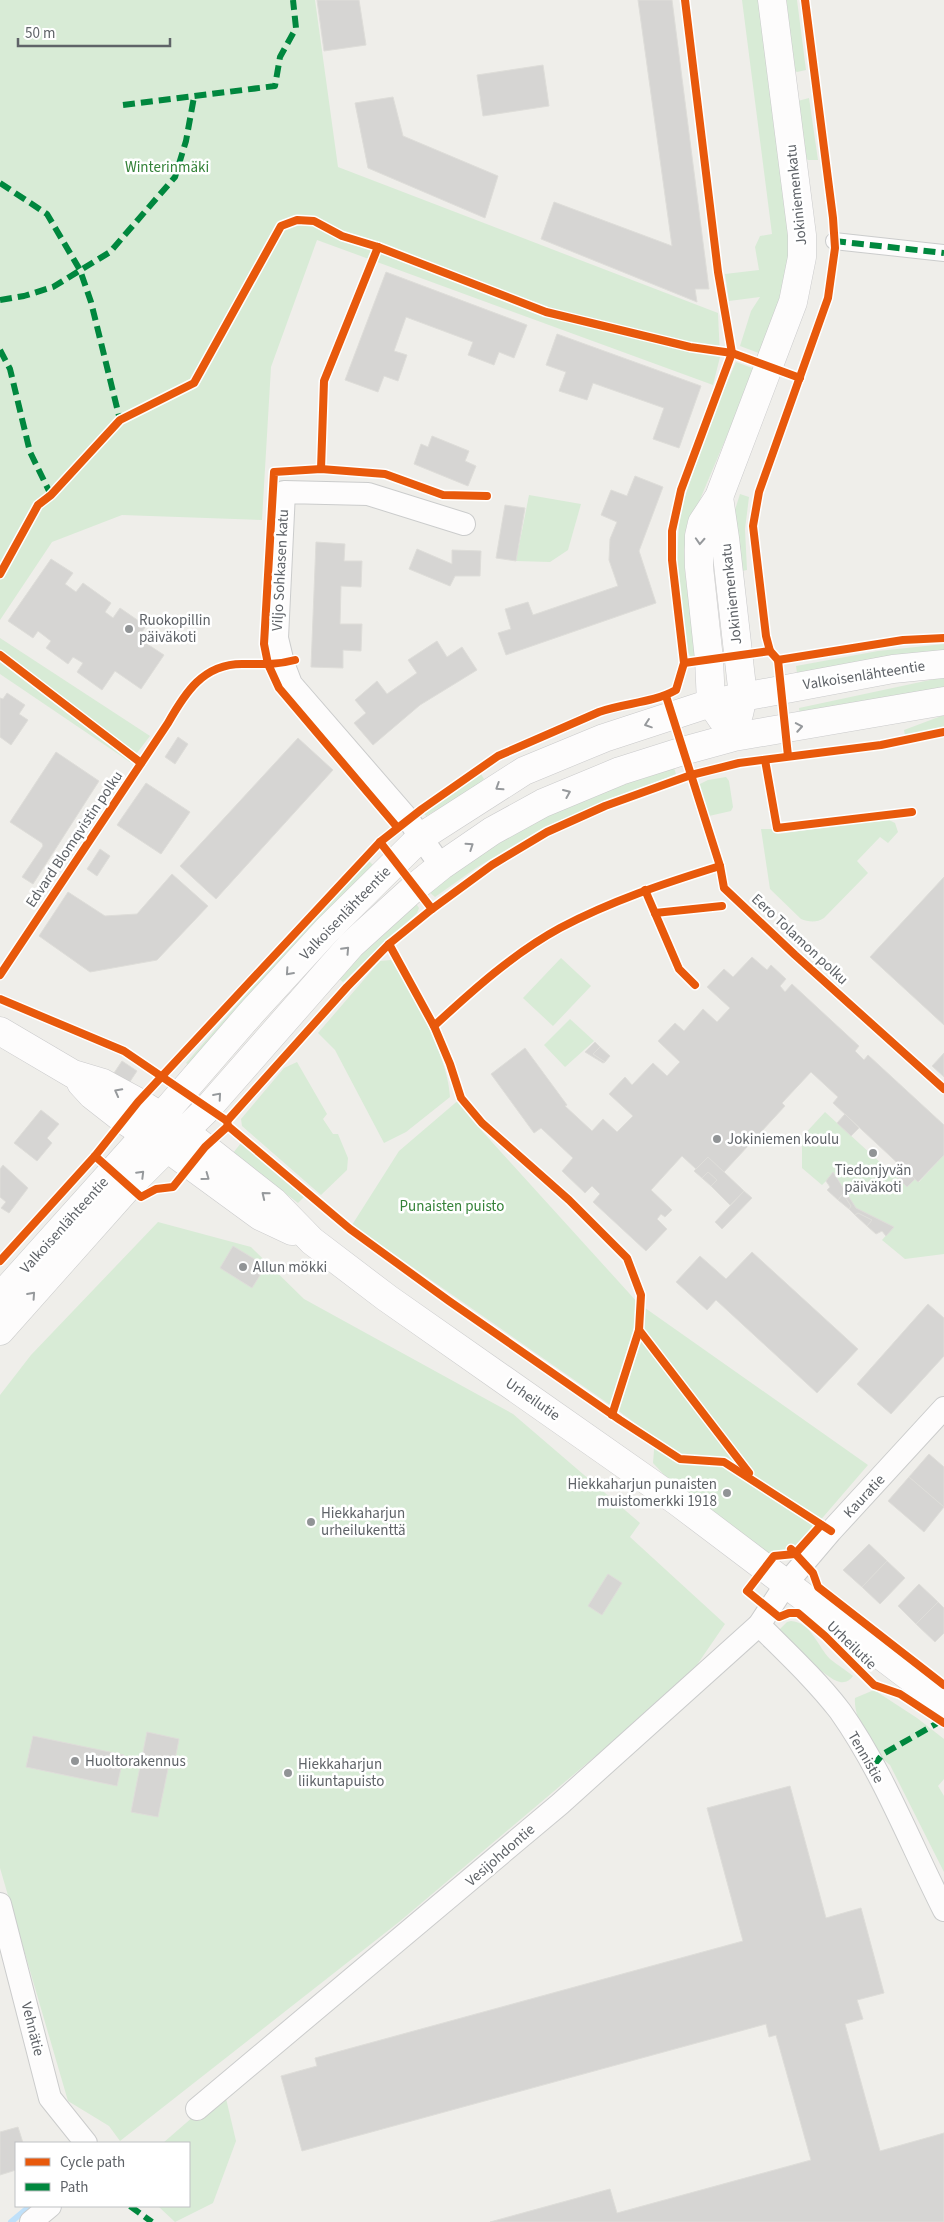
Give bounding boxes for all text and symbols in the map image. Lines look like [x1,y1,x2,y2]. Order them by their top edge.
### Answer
scale bar [18,15,170,47]
text: 50 m [25,23,55,44]
street label: Jokiniemenkatu [781,143,812,247]
park label: Winterinmäki [125,157,209,178]
street label: Viljo Sohkasen katu [267,508,294,632]
one-way arrow [694,537,705,545]
street label: Jokiniemenkatu [716,542,747,646]
place label: Ruokopillin päiväkoti [139,610,211,648]
marker: Ruokopillin päiväkoti [123,623,135,635]
street label: Valkoisenlähteentie [802,655,927,696]
one-way arrow [644,718,653,728]
one-way arrow [795,722,804,732]
street label: Edvard Blomqvistin polku [21,767,128,912]
one-way arrow [495,781,504,790]
one-way arrow [562,789,571,799]
one-way arrow [465,843,474,852]
street label: Valkoisenlähteentie [295,862,396,965]
street label: Eero Tolamon polku [747,889,853,990]
one-way arrow [340,947,349,956]
one-way arrow [285,966,294,975]
one-way arrow [115,1088,124,1098]
one-way arrow [212,1093,221,1102]
place label: Jokiniemen koulu [727,1129,839,1150]
marker: Jokiniemen koulu [711,1133,723,1145]
marker: Tiedonjyvän päiväkoti [867,1147,879,1159]
place label: Tiedonjyvän päiväkoti [834,1160,912,1198]
one-way arrow [135,1171,144,1180]
one-way arrow [200,1171,210,1180]
street label: Valkoisenlähteentie [15,1172,113,1278]
one-way arrow [262,1192,271,1200]
park label: Punaisten puisto [400,1196,504,1217]
place label: Allun mökki [253,1257,327,1278]
marker: Allun mökki [237,1261,249,1273]
one-way arrow [27,1291,36,1300]
street label: Urheilutie [501,1373,564,1426]
street label: Kauratie [839,1470,890,1523]
place label: Hiekkaharjun punaisten muistomerkki 1918 [567,1474,717,1512]
marker: Hiekkaharjun punaisten muistomerkki 1918 [721,1487,733,1499]
place label: Hiekkaharjun urheilukenttä [321,1503,406,1541]
marker: Hiekkaharjun urheilukenttä [305,1516,317,1528]
street label: Urheilutie [822,1616,881,1675]
street label: Tennistie [842,1727,889,1787]
place label: Huoltorakennus [85,1751,186,1772]
place label: Hiekkaharjun liikuntapuisto [298,1754,384,1792]
marker: Huoltorakennus [69,1755,81,1767]
marker: Hiekkaharjun liikuntapuisto [282,1767,294,1779]
street label: Vesijohdontie [461,1819,540,1891]
street label: Vehnätie [16,2000,49,2058]
legend [15,2142,190,2207]
text: Cycle path [60,2152,125,2173]
text: Path [60,2177,88,2198]

